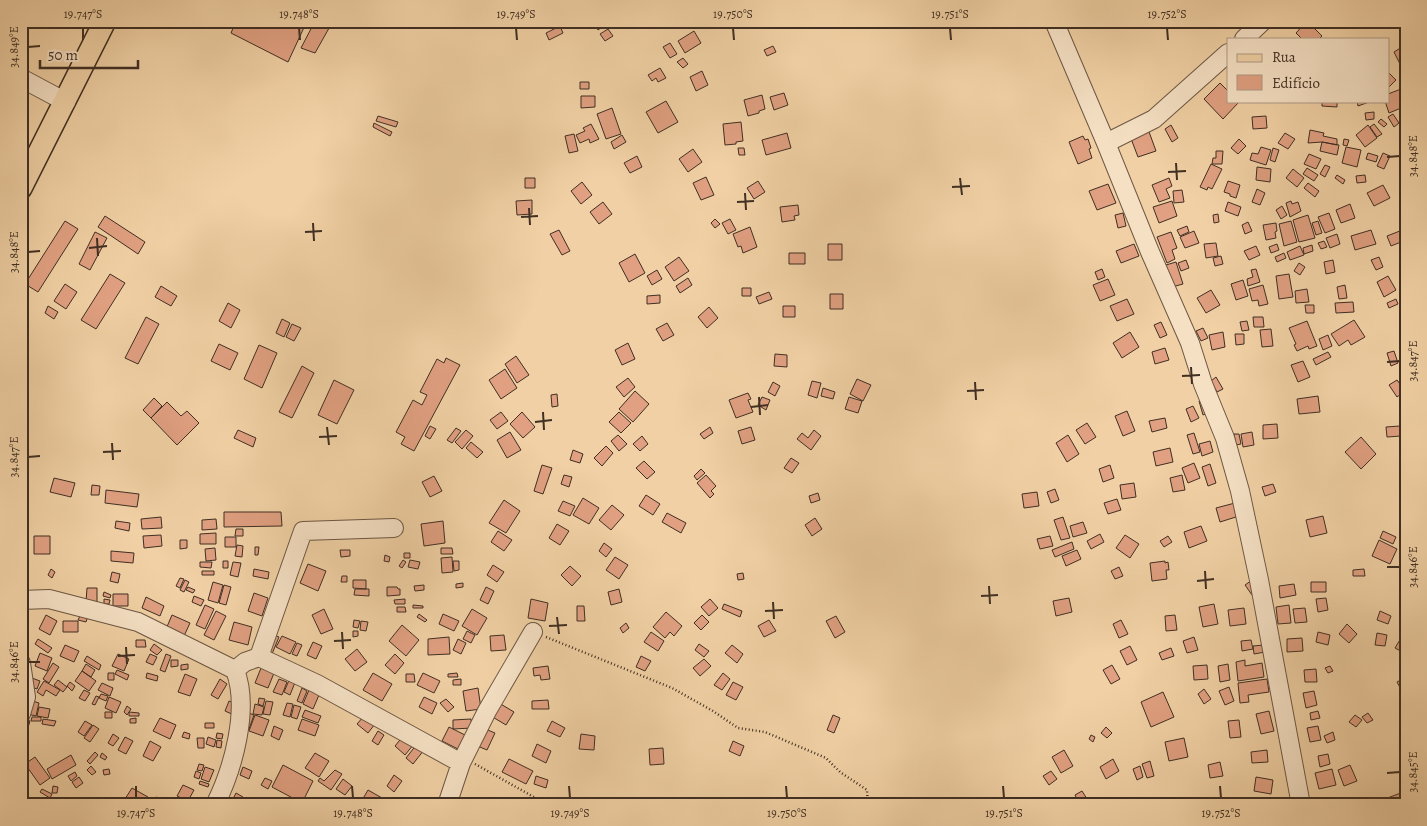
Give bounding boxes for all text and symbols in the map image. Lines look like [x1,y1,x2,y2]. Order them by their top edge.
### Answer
text: 19.747°S [64,6,102,22]
text: 19.748°S [279,6,319,22]
text: 19.749°S [496,6,536,22]
text: 19.750°S [713,6,753,22]
text: 19.751°S [931,6,969,22]
text: 19.752°S [1147,6,1187,22]
text: 34.849°E [6,26,22,68]
scale bar [40,38,138,70]
legend [1227,38,1390,102]
text: 50 m [48,45,78,65]
text: Rua [1272,47,1296,67]
text: Edifício [1272,73,1320,93]
text: 34.848°E [1405,135,1421,177]
text: 34.848°E [6,231,22,273]
text: 34.847°E [1405,340,1421,382]
text: 34.847°E [6,436,22,478]
text: 34.846°E [1405,546,1421,588]
text: 34.846°E [6,641,22,683]
text: 34.845°E [1405,751,1421,793]
text: 19.747°S [117,805,155,821]
text: 19.748°S [333,805,373,821]
text: 19.749°S [550,805,590,821]
text: 19.750°S [767,805,807,821]
text: 19.751°S [985,805,1023,821]
text: 19.752°S [1201,805,1241,821]

